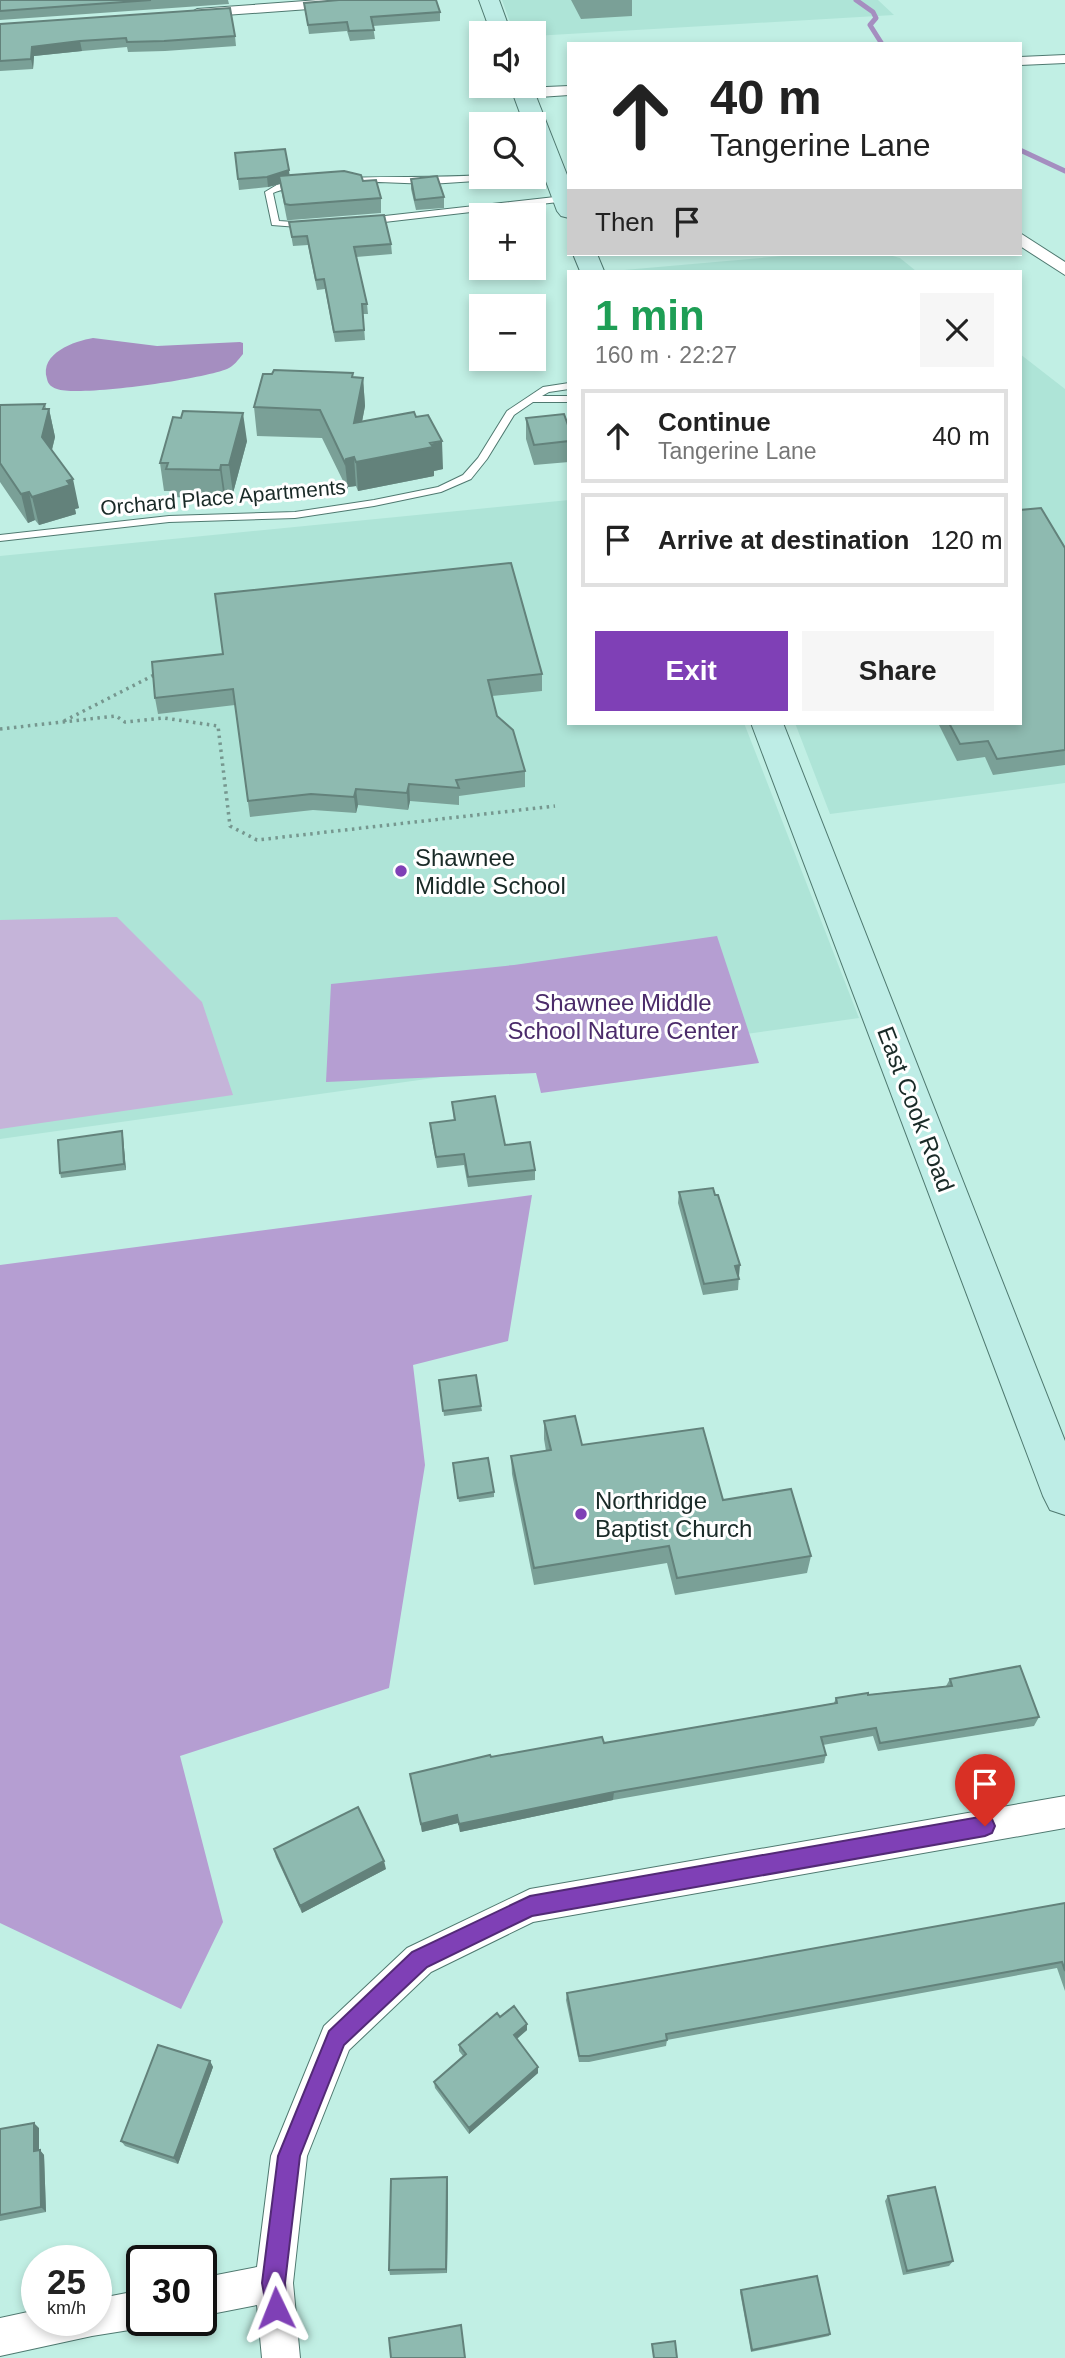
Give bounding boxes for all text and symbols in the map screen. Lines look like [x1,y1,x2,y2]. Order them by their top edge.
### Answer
map controls [469,21,546,371]
button: sound [469,21,546,98]
icon: ahead [595,70,686,161]
text: 40 m [710,70,822,124]
button: search [469,112,546,189]
text: Tangerine Lane [710,127,931,163]
button: + [469,203,546,280]
icon: arrive [668,203,706,241]
text: Then [595,207,654,237]
text: 1 min [595,292,705,339]
button: close [920,293,994,367]
button: − [469,294,546,371]
text: 160 m · 22:27 [595,342,737,368]
text: Continue [658,407,771,437]
icon: ahead [599,417,637,455]
text: 40 m [932,421,990,451]
text: Tangerine Lane [658,438,817,464]
street label: Orchard Place Apartments [99,475,347,519]
icon: arrive [599,521,637,559]
text: Arrive at destination [658,525,909,555]
text: 120 m [930,525,1003,555]
button: Exit [595,631,788,711]
button: Share [802,631,994,711]
place label: Shawnee Middle School [415,844,566,899]
marker: Shawnee Middle School [393,863,409,879]
park label: Shawnee Middle School Nature Center [508,989,738,1044]
street label: East Cook Road [872,1023,960,1195]
place label: Northridge Baptist Church [595,1487,752,1542]
marker: Northridge Baptist Church [573,1506,589,1522]
pin [955,1754,1015,1826]
icon: arrive [966,1765,1004,1803]
speed limit sign: 30 [126,2245,217,2336]
text: 25 [47,2262,86,2301]
position arrow [239,2271,313,2345]
text: km/h [47,2298,86,2318]

